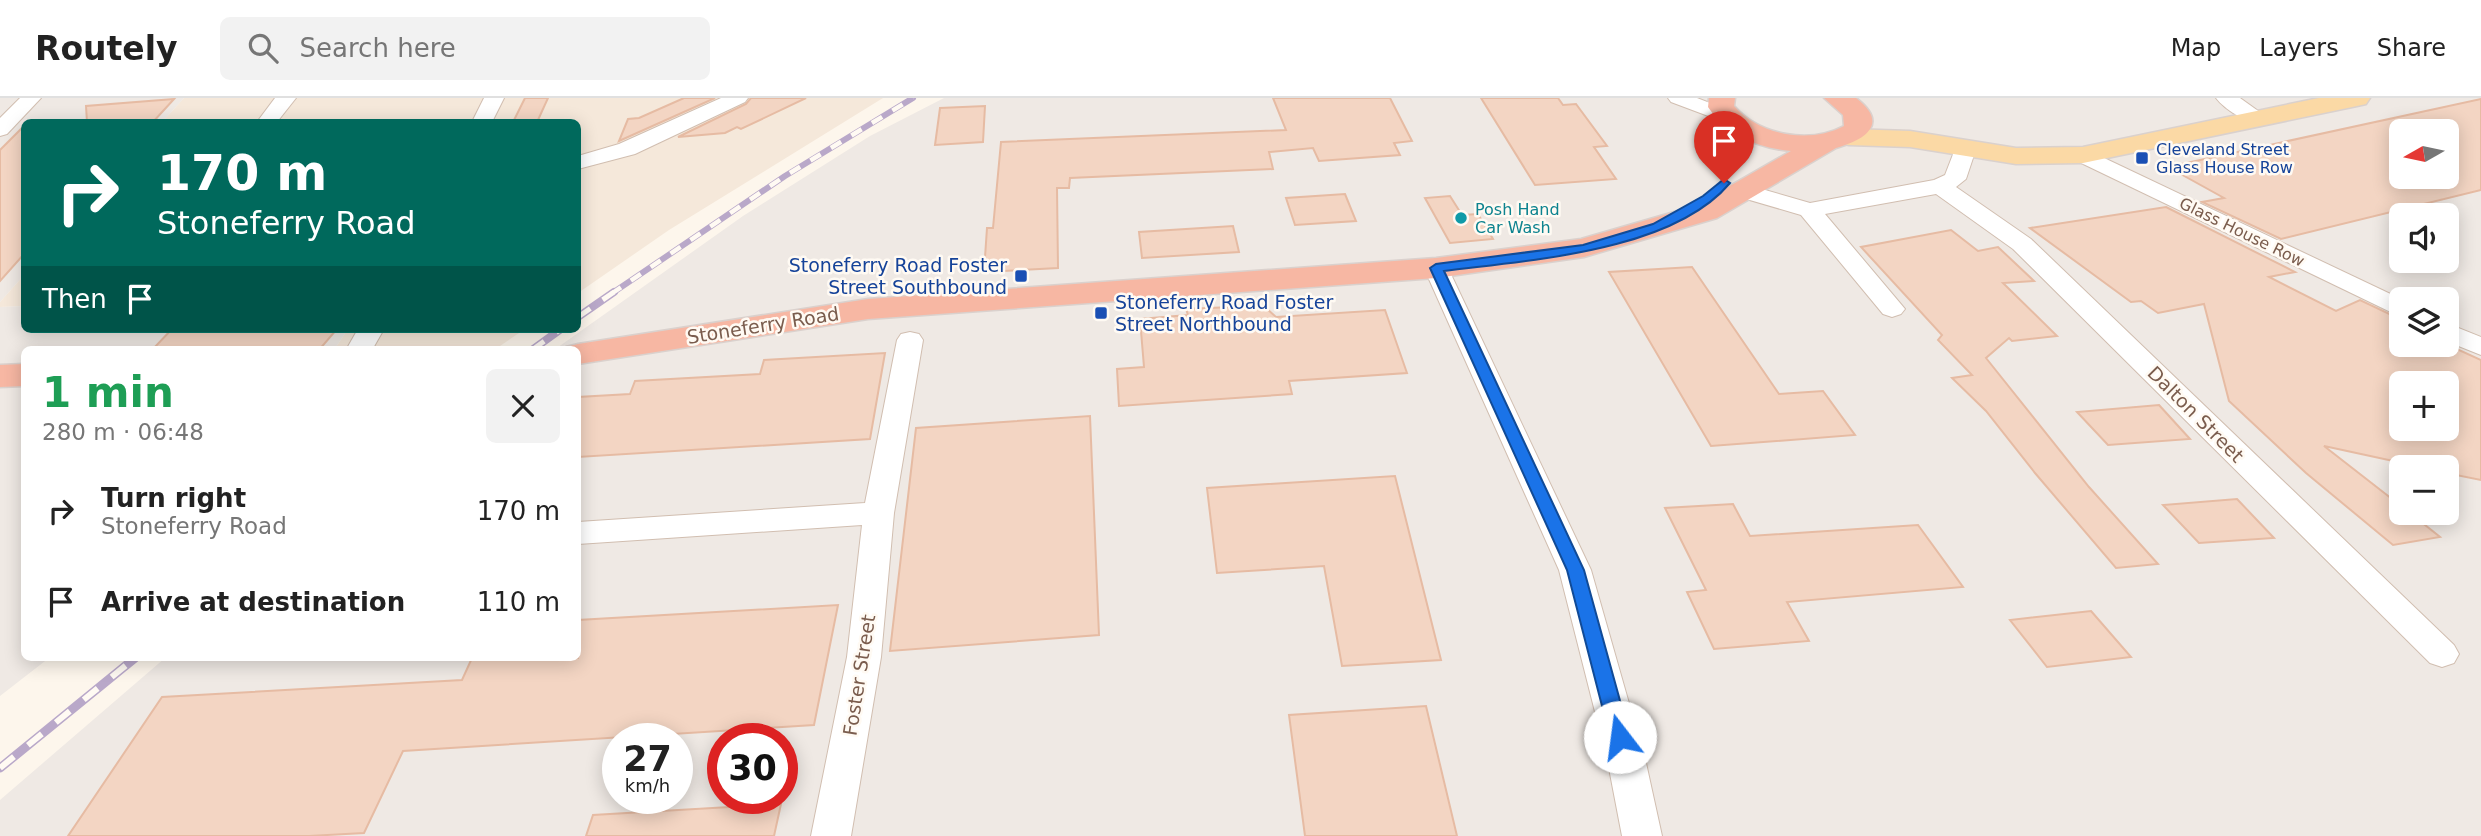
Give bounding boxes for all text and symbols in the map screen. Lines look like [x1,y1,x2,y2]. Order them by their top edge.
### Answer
search box [220,17,710,80]
text: Routely [35,29,178,68]
icon: search [244,29,282,67]
text: Search here [300,33,456,63]
text: Map [2171,34,2221,62]
text: Layers [2259,34,2339,62]
text: Share [2377,34,2446,62]
pin [1694,111,1754,183]
north arrow [2389,119,2459,189]
map controls [2389,119,2459,525]
icon: arrive [1705,122,1743,160]
place label: Cleveland Street Glass House Row [2156,140,2293,177]
text: 170 m [157,145,327,202]
icon: right [42,147,133,238]
marker: Cleveland Street Glass House Row [2134,150,2150,166]
street label: Glass House Row [2176,193,2308,271]
place label: Posh Hand Car Wash [1475,200,1560,237]
button: sound [2389,203,2459,273]
text: Stoneferry Road [157,204,416,242]
marker: Posh Hand Car Wash [1453,210,1469,226]
place label: Stoneferry Road Foster Street Southbound [789,254,1007,298]
marker: Stoneferry Road Foster Street Southbound [1013,268,1029,284]
icon: arrive [121,280,159,318]
text: Then [42,284,107,314]
button: layers [2389,287,2459,357]
place label: Stoneferry Road Foster Street Northbound [1115,291,1333,335]
street label: Stoneferry Road [685,302,841,348]
marker: Stoneferry Road Foster Street Northbound [1093,305,1109,321]
street label: Dalton Street [2144,362,2248,466]
text: 1 min [42,368,174,417]
button: close [486,369,560,443]
button: + [2389,371,2459,441]
text: 280 m · 06:48 [42,419,204,445]
button: − [2389,455,2459,525]
text: Turn right [101,483,246,513]
icon: right [42,492,80,530]
text: 170 m [477,496,560,526]
text: Stoneferry Road [101,513,287,539]
icon: arrive [42,583,80,621]
text: Arrive at destination [101,587,405,617]
text: 110 m [477,587,560,617]
street label: Foster Street [839,613,879,737]
position arrow [1583,700,1657,774]
speed limit sign: 30 [707,723,798,814]
text: 27 [623,739,672,779]
text: km/h [625,775,670,796]

